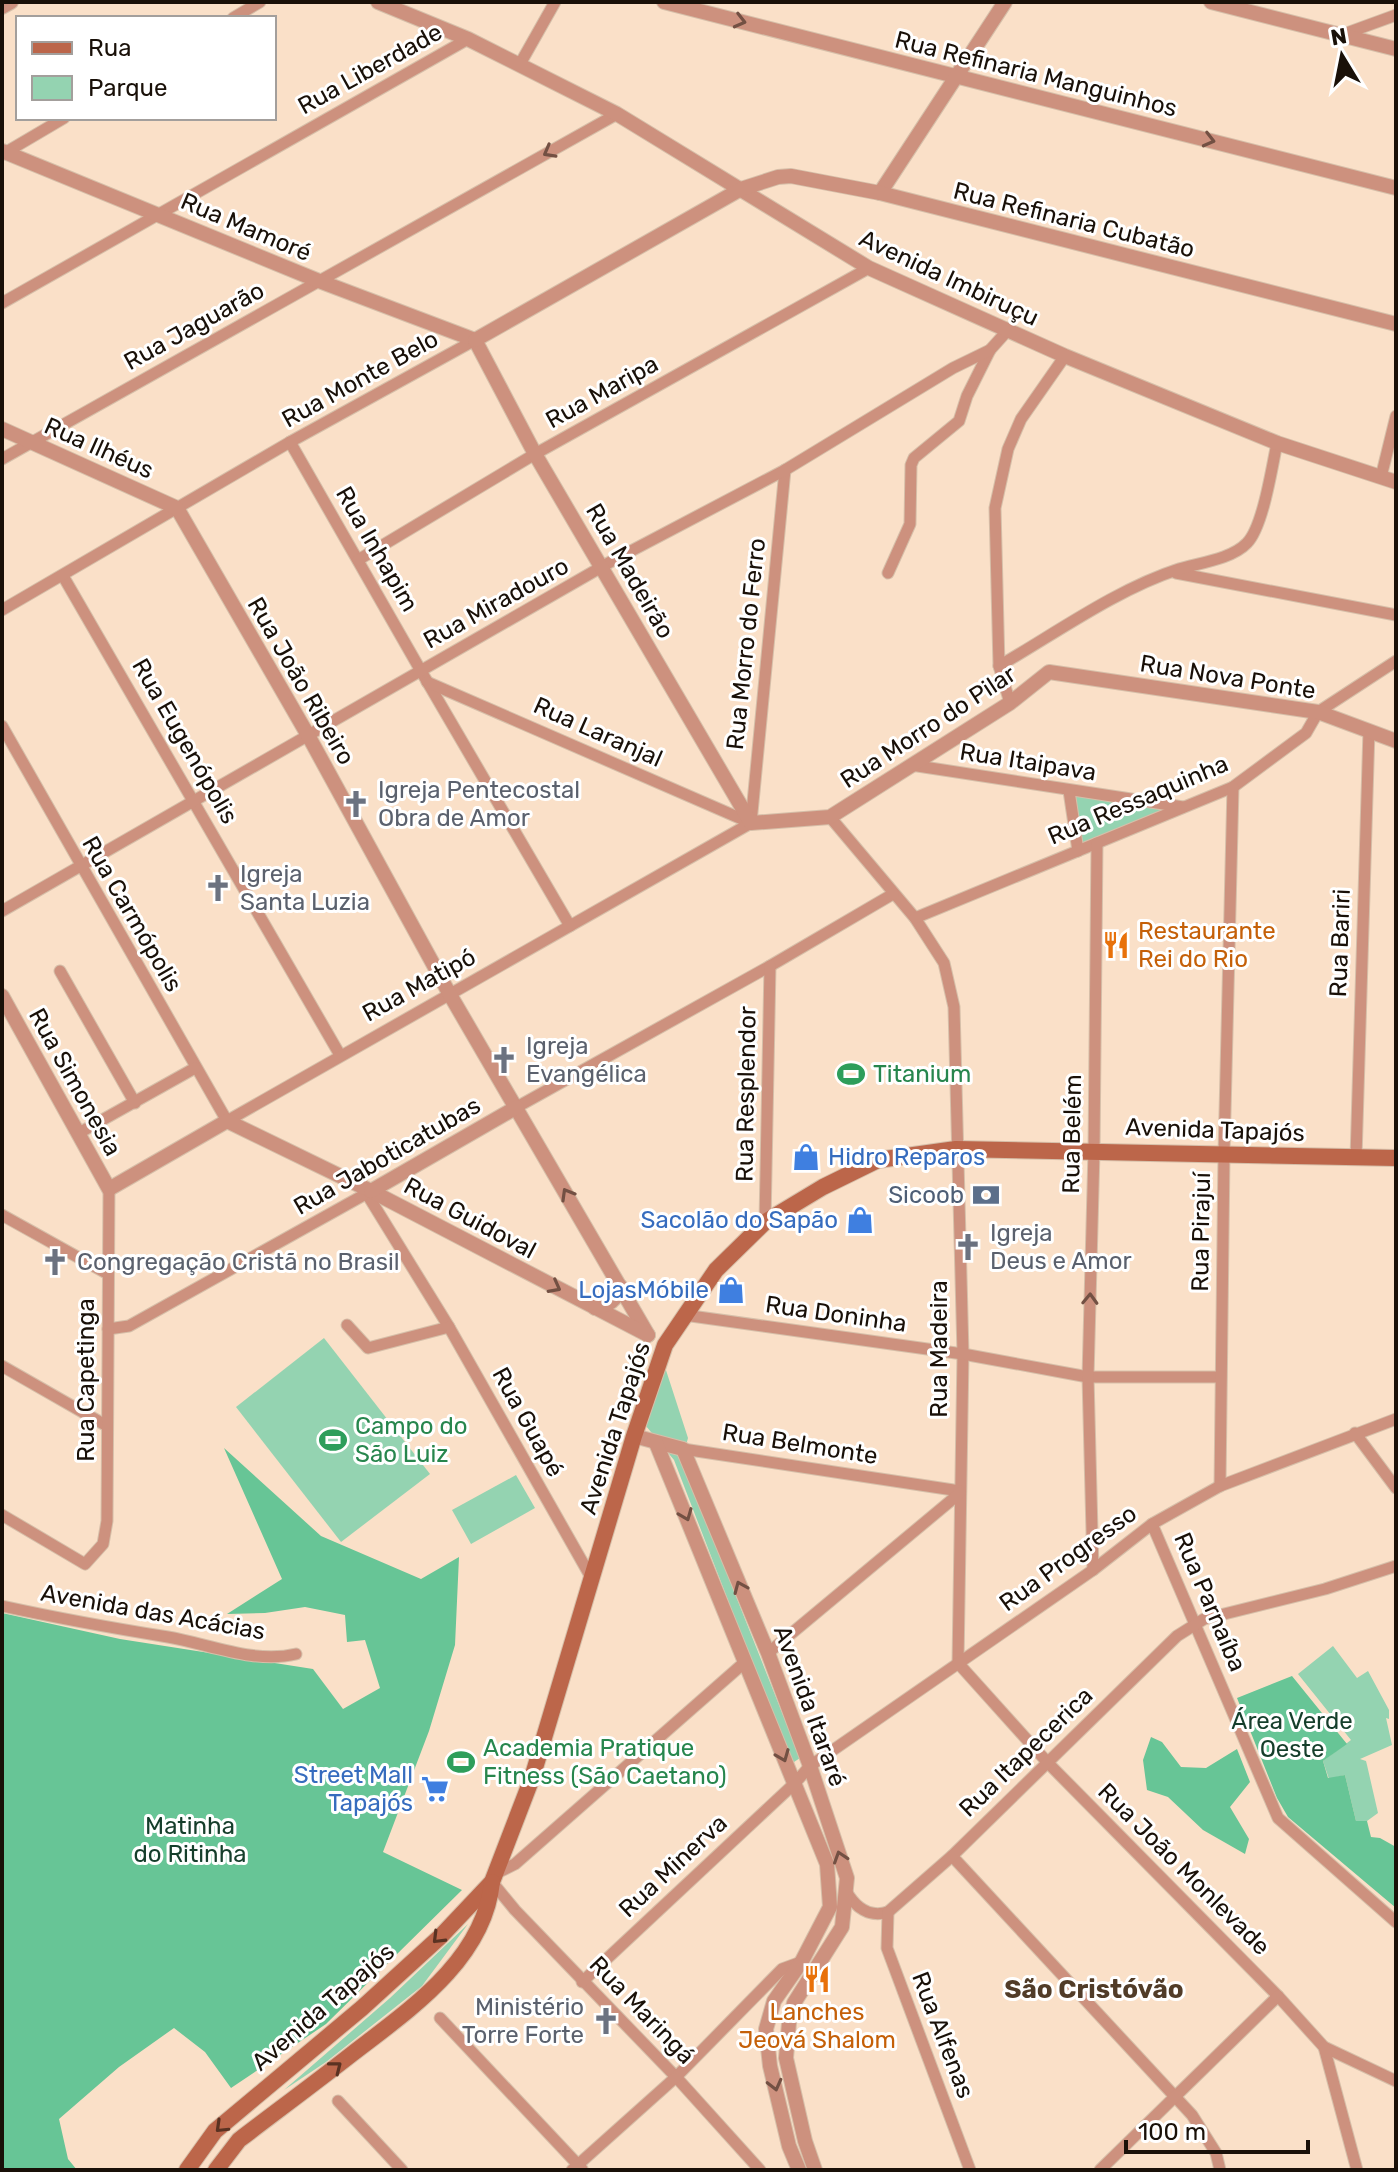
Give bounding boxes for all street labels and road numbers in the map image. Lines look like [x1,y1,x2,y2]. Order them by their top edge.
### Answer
street label: Rua Liberdade [293,18,447,120]
street label: Rua Refinaria Manguinhos [892,25,1180,123]
street label: Rua Refinaria Cubatão [951,176,1197,264]
street label: Rua Mamoré [177,187,315,267]
street label: Avenida Imbiruçu [855,224,1043,332]
street label: Rua Jaguarão [119,276,269,376]
street label: Rua Monte Belo [277,325,443,433]
street label: Rua Maripa [541,350,663,434]
street label: Rua Ilhéus [40,412,158,484]
street label: Rua Inhapim [330,482,424,616]
street label: Rua Madeirão [580,499,680,643]
street label: Rua Morro do Ferro [721,537,771,751]
street label: Rua Miradouro [419,552,573,654]
street label: Rua João Ribeiro [242,592,360,770]
street label: Rua Nova Ponte [1138,649,1318,705]
street label: Rua Eugenópolis [126,653,244,829]
street label: Rua Morro do Pilar [835,660,1021,794]
street label: Rua Laranjal [529,691,667,773]
street label: Rua Itaipava [958,737,1098,787]
street label: Rua Ressaquinha [1044,749,1232,851]
street label: Rua Carmópolis [76,831,188,997]
street label: Rua Bariri [1324,888,1356,998]
street label: Rua Matipó [358,943,480,1027]
street label: Rua Simonesia [23,1003,127,1161]
street label: Rua Resplendor [730,1006,762,1182]
street label: Rua Belém [1057,1074,1087,1194]
street label: Rua Jaboticatubas [289,1091,485,1221]
street label: Avenida Tapajós [1125,1113,1305,1147]
street label: Rua Pirajuí [1186,1171,1216,1292]
street label: Rua Guidoval [399,1172,541,1264]
street label: Rua Madeira [925,1280,953,1418]
street label: Rua Doninha [764,1290,908,1338]
street label: Rua Capetinga [72,1298,100,1462]
street label: Avenida Tapajós [574,1338,656,1518]
street label: Rua Guapé [486,1362,570,1482]
street label: Rua Belmonte [720,1418,880,1470]
street label: Rua Progresso [994,1499,1142,1617]
street label: Rua Parnaíba [1168,1528,1252,1676]
street label: Avenida das Acácias [39,1578,267,1646]
street label: Avenida Itararé [768,1622,852,1790]
street label: Rua Itapecerica [954,1681,1098,1823]
street label: Rua João Monlevade [1092,1777,1276,1961]
street label: Rua Minerva [613,1809,733,1923]
street label: Avenida Tapajós [246,1938,400,2076]
street label: Rua Maringá [584,1950,700,2070]
street label: Rua Alfenas [906,1968,980,2102]

